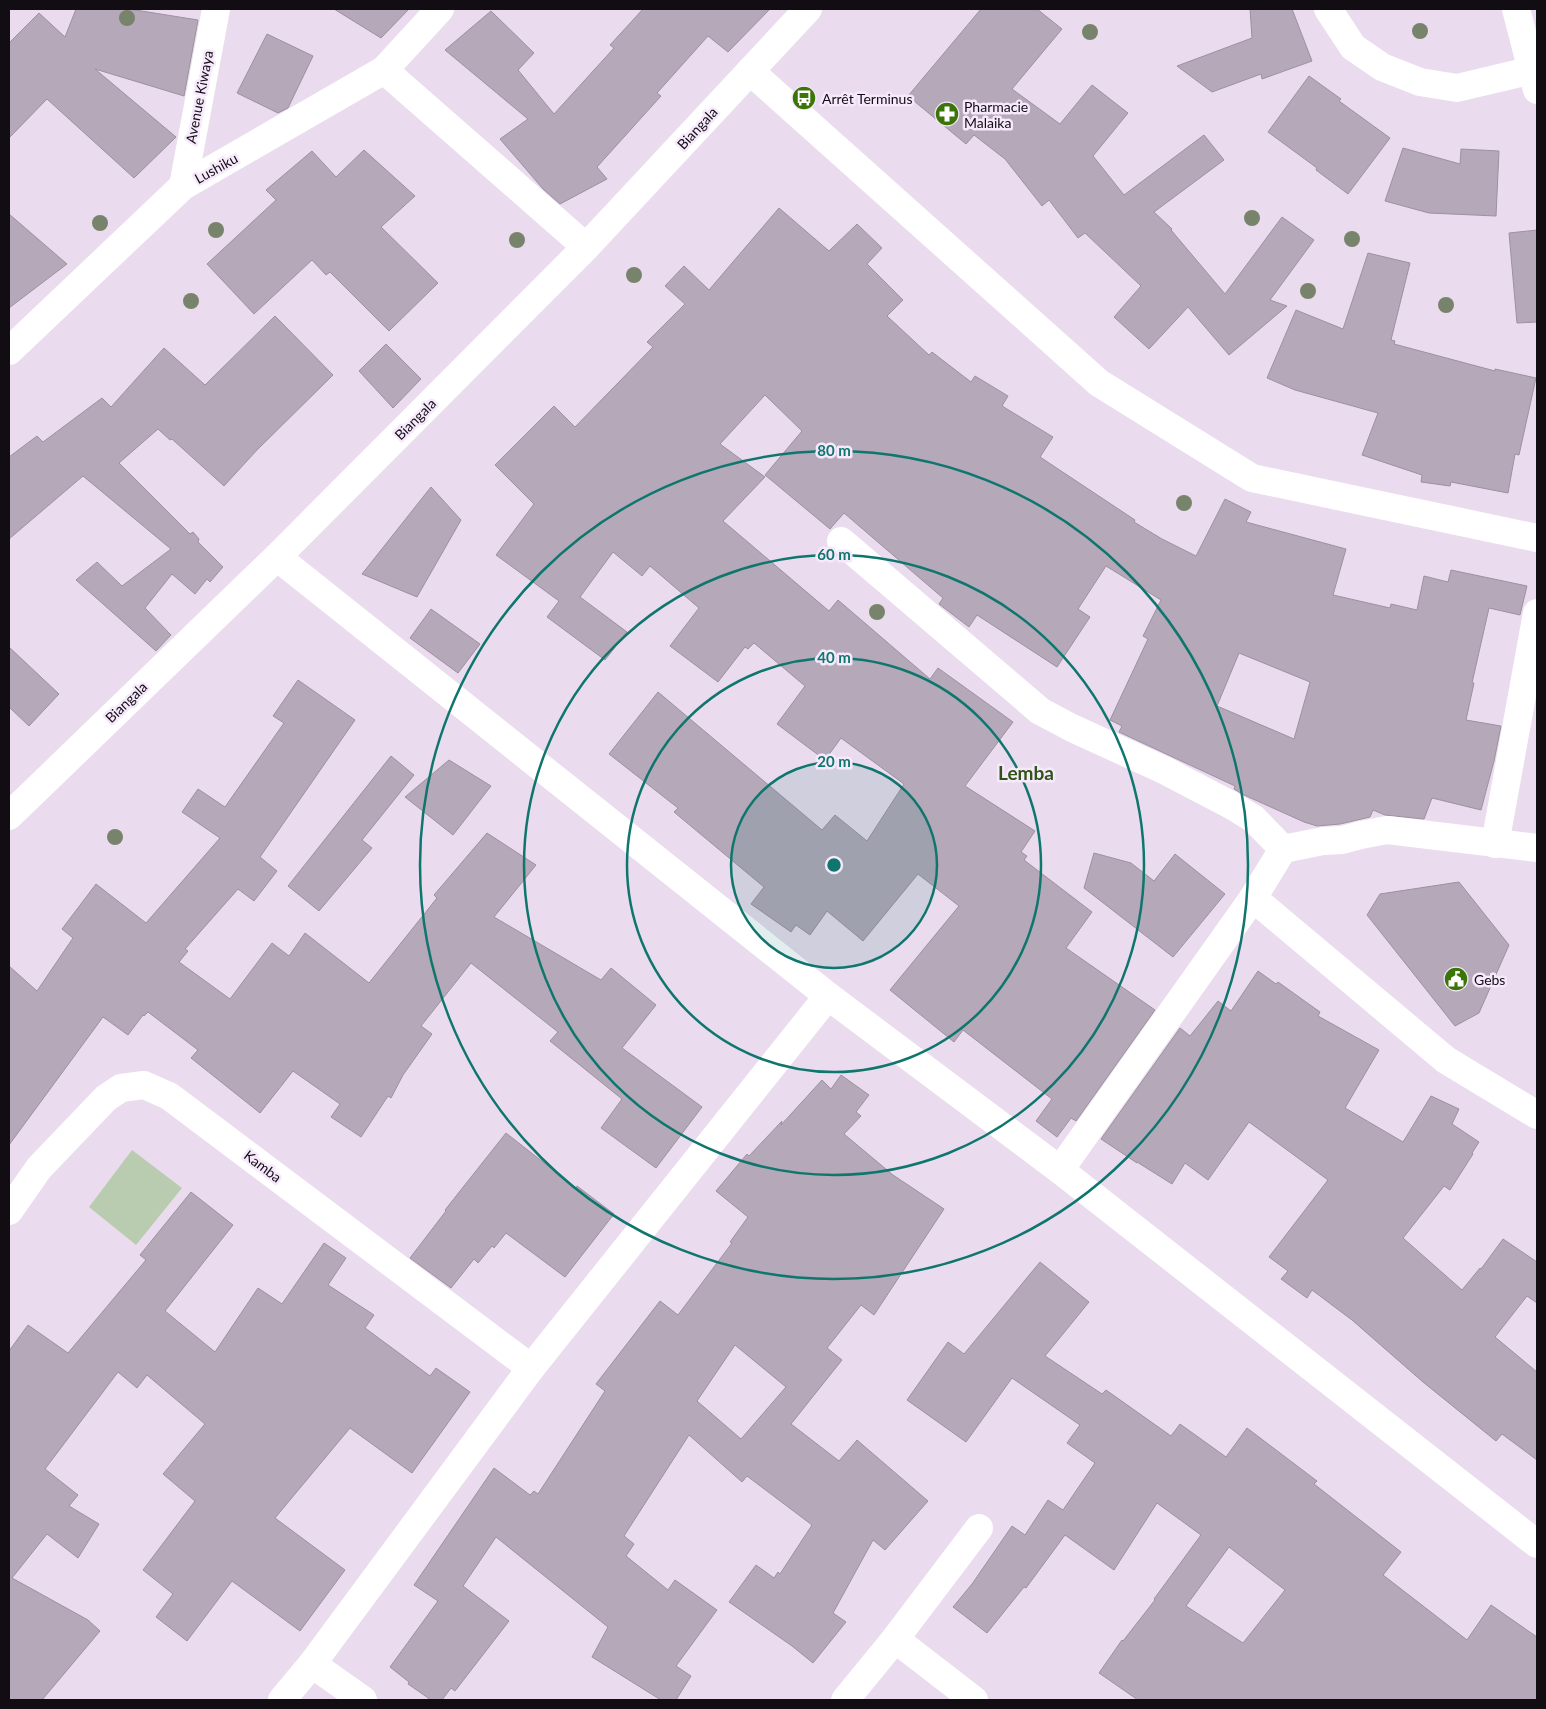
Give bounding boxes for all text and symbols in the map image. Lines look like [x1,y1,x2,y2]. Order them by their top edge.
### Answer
street label: Avenue Kiwaya [182,49,216,145]
bus stop icon: Arrêt Terminus [791,85,817,111]
place label: Arrêt Terminus [822,90,912,107]
place label: Pharmacie Malaika [964,98,1028,131]
pharmacy icon: Pharmacie Malaika [934,101,960,127]
street label: Biangala [673,103,721,153]
street label: Lushiku [191,149,241,187]
street label: Biangala [391,395,439,443]
text: 80 m [817,441,851,459]
text: 60 m [817,545,851,563]
text: 40 m [817,648,851,666]
street label: Biangala [102,678,150,726]
text: 20 m [817,752,851,770]
district label: Lemba [998,761,1054,784]
centre of rings [825,856,843,874]
public building icon: Gebs [1443,966,1469,992]
place label: Gebs [1474,971,1505,988]
street label: Kamba [241,1146,285,1186]

